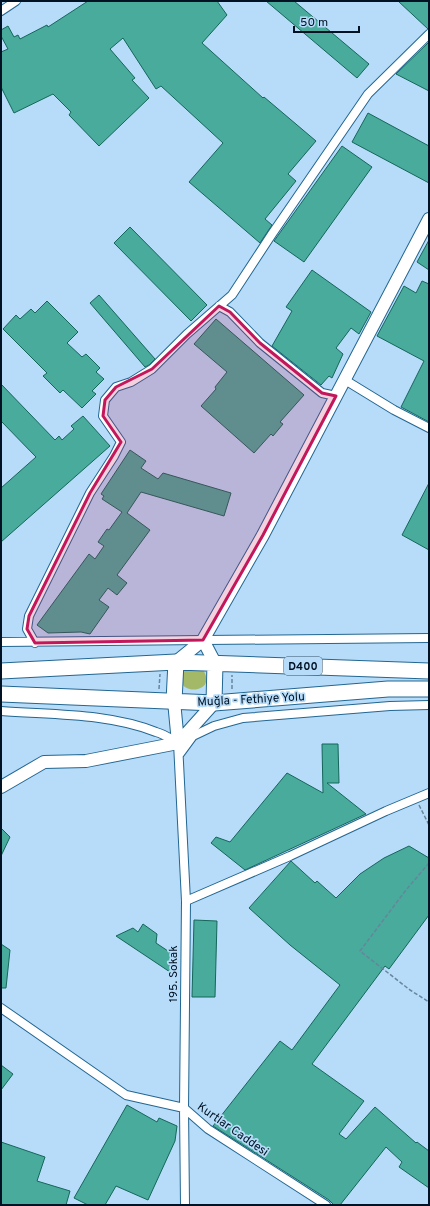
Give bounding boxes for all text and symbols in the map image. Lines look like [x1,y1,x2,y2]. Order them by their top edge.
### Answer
scale bar [294,8,359,34]
text: 50 m [300,15,328,31]
road number: D400 [284,657,322,675]
street label: Muğla - Fethiye Yolu [197,689,305,711]
street label: 195. Sokak [166,945,182,1003]
street label: Kurtlar Caddesi [194,1099,271,1160]

